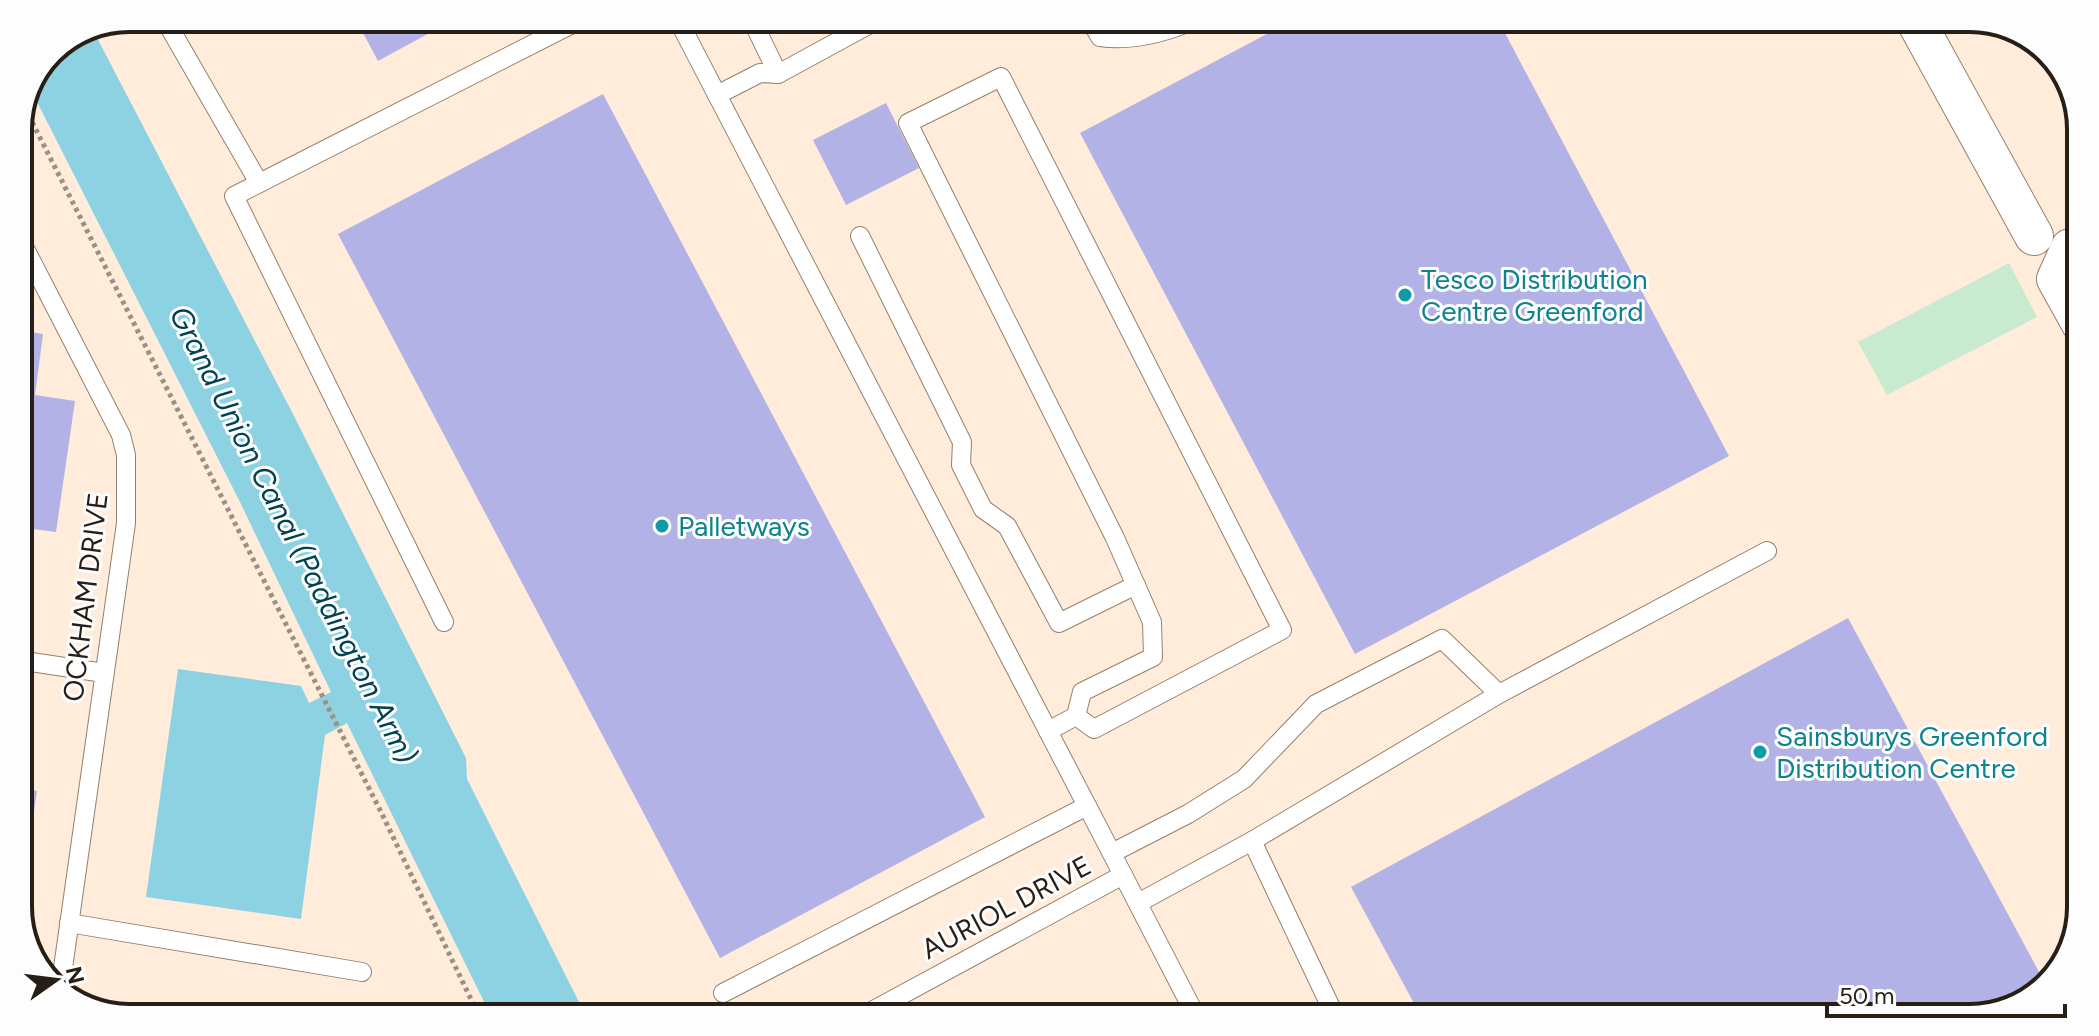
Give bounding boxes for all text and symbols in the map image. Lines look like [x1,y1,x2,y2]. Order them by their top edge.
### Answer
place label: Tesco Distribution Centre Greenford [1421,262,1648,328]
marker: Tesco Distribution Centre Greenford [1396,286,1414,304]
water label: Grand Union Canal (Paddington Arm) [162,300,425,770]
street label: OCKHAM DRIVE [55,491,115,703]
place label: Palletways [678,509,810,543]
marker: Palletways [653,517,671,535]
place label: Sainsburys Greenford Distribution Centre [1776,719,2048,785]
marker: Sainsburys Greenford Distribution Centre [1751,743,1769,761]
street label: AURIOL DRIVE [915,848,1097,966]
north arrow [16,940,96,1020]
text: N [60,964,90,987]
scale bar [1827,968,2065,1018]
text: 50 m [1839,981,1895,1010]

